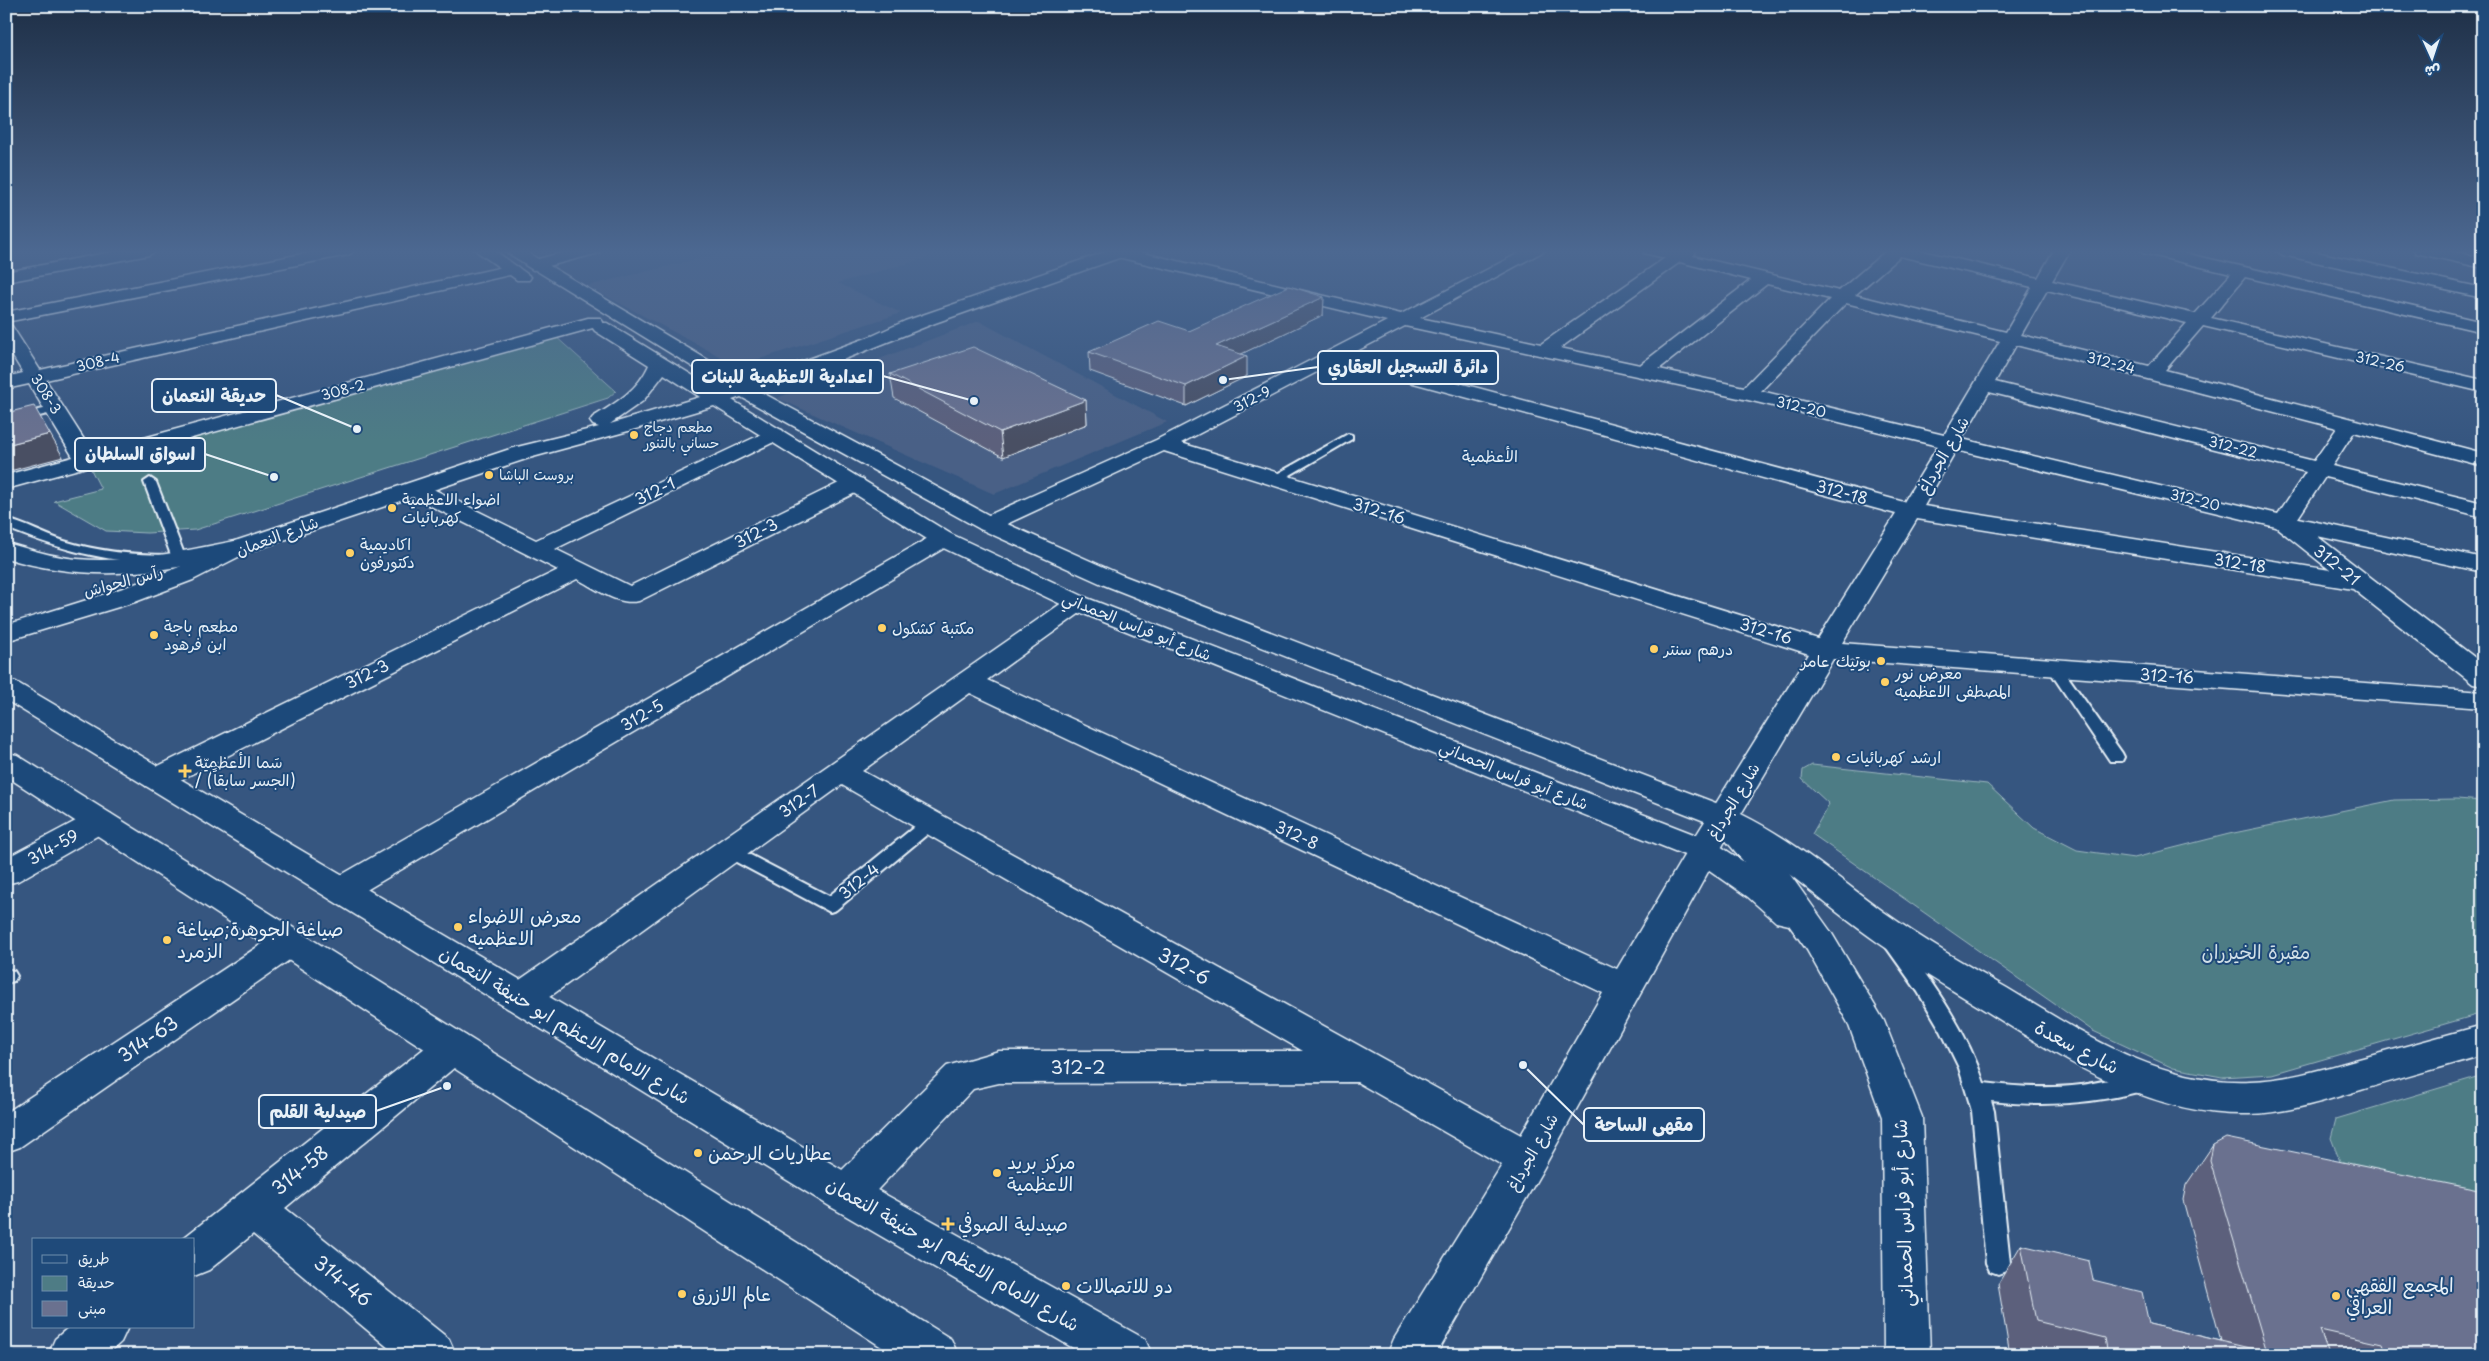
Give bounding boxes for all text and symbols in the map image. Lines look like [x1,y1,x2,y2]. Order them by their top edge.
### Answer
north arrow [2406,32,2456,82]
text: ش [2424,61,2441,82]
street label: 308-4 [74,346,122,377]
street label: 312-24 [2085,346,2138,379]
street label: 312-26 [2353,346,2407,377]
callout: دائرة التسجيل العقاري [1318,351,1498,384]
text: دائرة التسجيل العقاري [1328,352,1488,381]
callout: اعدادية الاعظمية للبنات [692,360,883,393]
text: اعدادية الاعظمية للبنات [701,362,873,389]
street label: 308-3 [26,370,67,418]
street label: 308-2 [319,374,367,405]
callout: حديقة النعمان [152,379,276,412]
street label: 312-9 [1229,380,1274,417]
text: حديقة النعمان [162,381,266,408]
street label: 312-20 [1774,391,1828,422]
street label: شارع الجرداغ [1910,411,1975,498]
place label: مطعم دجاج حساني بالتنور [643,416,719,456]
marker: مطعم دجاج حساني بالتنور [628,429,640,441]
street label: 312-22 [2206,430,2260,463]
callout: اسواق السلطان [75,438,205,471]
text: اسواق السلطان [85,439,195,466]
district label: الأعظمية [1462,443,1518,467]
place label: بروست الباشا [499,464,574,485]
marker: بروست الباشا [483,469,495,481]
street label: 312-1 [630,470,679,510]
street label: 312-18 [1814,473,1871,509]
street label: 312-20 [2168,483,2222,516]
place label: اضواء الاعظمية كهربائيات [402,486,500,528]
street label: 312-16 [1350,491,1409,529]
marker: اضواء الاعظمية كهربائيات [386,502,398,514]
street label: شارع النعمان [232,509,322,562]
street label: 312-3 [730,511,781,553]
place label: اكاديمية دكتورفون [360,531,415,573]
street label: 312-21 [2309,538,2366,590]
street label: 312-18 [2212,546,2268,578]
marker: اكاديمية دكتورفون [344,547,356,559]
street label: رآس الحواش [80,558,165,602]
street label: شارع أبو فراس الحمداني [1058,584,1215,670]
street label: 312-16 [1737,611,1796,649]
place label: مطعم باجة ابن فرهود [164,613,238,655]
place label: مكتبة كشكول [892,615,974,639]
marker: مكتبة كشكول [876,622,888,634]
marker: مطعم باجة ابن فرهود [148,629,160,641]
place label: درهم سنتر [1662,636,1733,662]
marker: درهم سنتر [1648,643,1660,655]
place label: بوتيك عامر [1799,648,1871,672]
street label: 312-3 [341,652,392,694]
marker: بوتيك عامر [1875,655,1887,667]
place label: معرض نور المصطفى الاعظميه [1894,660,2011,702]
street label: 312-16 [2139,661,2195,689]
marker: معرض نور المصطفى الاعظميه [1879,676,1891,688]
street label: 312-5 [616,692,667,736]
street label: شارع أبو فراس الحمداني [1435,733,1592,819]
place label: ارشد كهربائيات [1846,744,1941,768]
place label: سَما الأعظميّة / (الجسر سابقاً) [195,749,296,791]
marker: ارشد كهربائيات [1830,751,1842,763]
street label: شارع الجرداغ [1700,757,1765,844]
marker: سَما الأعظميّة / (الجسر سابقاً) [179,765,191,777]
street label: 312-7 [773,778,823,823]
street label: 312-8 [1272,814,1323,855]
street label: 314-59 [23,822,82,870]
street label: 312-4 [833,856,884,904]
place label: معرض الاضواء الاعظميه [468,901,582,951]
place label: صياغة الجوهرة;صياغة الزمرد [177,914,344,964]
marker: معرض الاضواء الاعظميه [452,921,464,933]
marker: صياغة الجوهرة;صياغة الزمرد [161,934,173,946]
park label: مقبرة الخيزران [2202,937,2310,965]
street label: شارع الامام الاعظم ابو حنيفة النعمان [434,938,696,1112]
street label: 312-6 [1153,939,1216,991]
street label: 314-63 [112,1008,183,1069]
street label: شارع سعدة [2030,1012,2125,1081]
street label: 312-2 [1050,1052,1106,1080]
callout: صيدلية القلم [259,1095,376,1128]
text: صيدلية القلم [270,1097,366,1126]
street label: شارع الجرداغ [1499,1108,1564,1195]
callout: مقهى الساحة [1584,1108,1704,1141]
text: مقهى الساحة [1594,1110,1694,1137]
street label: شارع أبو فراس الحمداني [1885,1118,1923,1308]
street label: 314-58 [265,1138,334,1201]
place label: عطاريات الرحمن [708,1138,832,1166]
marker: عطاريات الرحمن [692,1147,704,1159]
place label: مركز بريد الاعظمية [1007,1147,1075,1197]
marker: مركز بريد الاعظمية [991,1167,1003,1179]
street label: شارع الامام الاعظم ابو حنيفة النعمان [821,1169,1085,1339]
place label: صيدلية الصوفي [958,1209,1068,1238]
marker: صيدلية الصوفي [942,1218,954,1230]
legend [32,1238,195,1328]
text: طريق [78,1246,110,1269]
street label: 314-46 [308,1248,379,1312]
text: حديقة [78,1270,115,1293]
place label: المجمع الفقهي العراقي [2346,1270,2454,1321]
place label: دو للاتصالات [1076,1271,1173,1299]
place label: عالم الازرق [692,1279,771,1309]
marker: دو للاتصالات [1060,1280,1072,1292]
marker: عالم الازرق [676,1288,688,1300]
marker: المجمع الفقهي العراقي [2330,1290,2342,1302]
text: مبنى [78,1296,106,1319]

